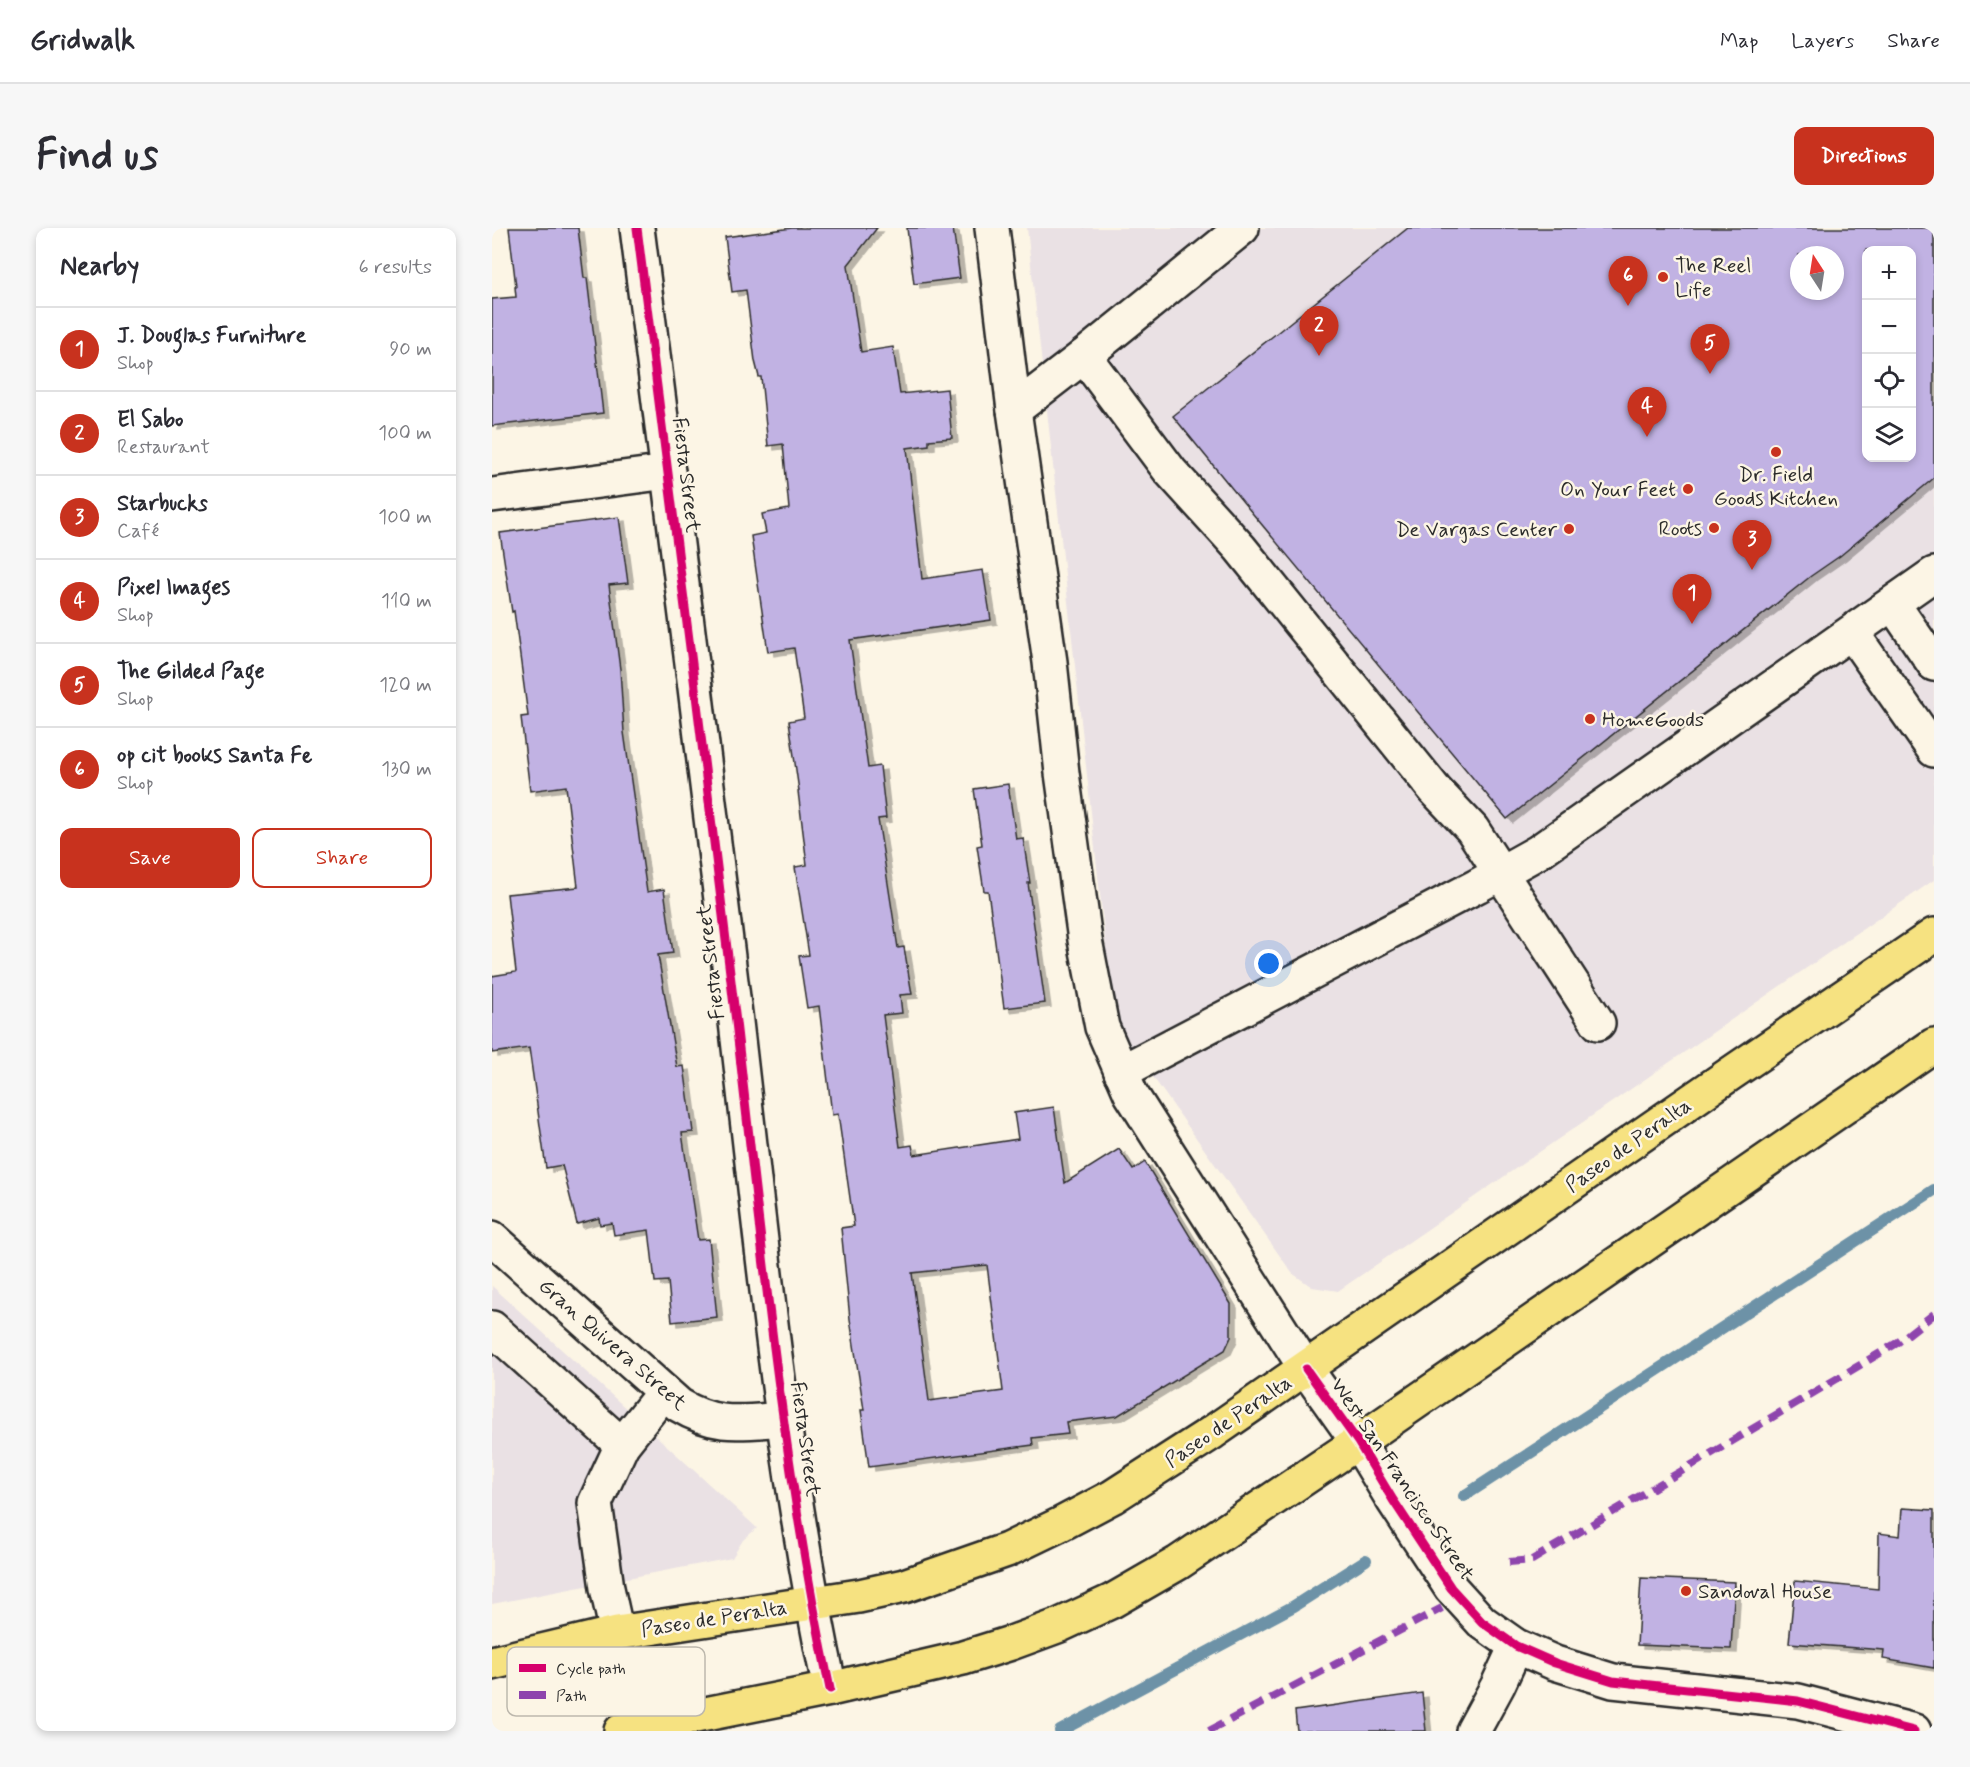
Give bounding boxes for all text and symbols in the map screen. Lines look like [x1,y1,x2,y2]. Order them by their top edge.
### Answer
text: Gridwalk [30,23,135,60]
text: Map [1720,27,1758,55]
text: Layers [1791,27,1854,55]
text: Share [1887,27,1940,55]
button: Directions [1794,127,1934,185]
text: Find us [36,129,158,184]
north arrow [1790,246,1844,300]
map controls [1862,246,1916,462]
button: + [1862,246,1916,300]
text: Nearby [60,250,139,284]
place label: The Reel Life [1675,252,1752,304]
text: 6 results [359,254,432,281]
pin: 6 [1608,256,1648,306]
marker: The Reel Life [1656,270,1670,284]
button: − [1862,300,1916,354]
pin: 2 [1300,306,1338,356]
text: J. Douglas Furniture [117,322,306,350]
pin: 5 [1690,324,1730,374]
text: 1 [75,336,84,363]
text: 90 m [389,336,432,363]
text: Shop [117,350,154,377]
button: locate [1862,354,1916,408]
pin: 4 [1628,388,1666,437]
text: El Sabo [117,406,184,434]
button: layers [1862,408,1916,462]
street label: Fiesta Street [665,416,707,535]
text: 2 [75,420,84,447]
text: 100 m [378,420,432,447]
text: Restaurant [117,434,210,461]
marker: Dr. Field Goods Kitchen [1769,445,1783,459]
place label: Dr. Field Goods Kitchen [1714,461,1838,513]
place label: On Your Feet [1560,476,1676,504]
marker: On Your Feet [1681,482,1695,496]
text: Starbucks [117,490,208,518]
text: 3 [75,504,84,531]
text: 100 m [378,504,432,531]
place label: Roots [1659,515,1702,543]
place label: De Vargas Center [1396,516,1557,544]
text: Café [117,518,159,545]
pin: 3 [1732,520,1772,570]
marker: Roots [1707,521,1721,535]
marker: De Vargas Center [1562,522,1576,536]
text: Pixel Images [117,574,230,602]
pin: 1 [1672,574,1712,624]
text: 4 [74,588,85,615]
text: 110 m [381,588,432,615]
text: Shop [117,602,154,629]
text: The Gilded Page [117,658,265,686]
text: 5 [74,672,86,699]
text: 120 m [379,672,432,699]
text: Shop [117,686,154,713]
place label: HomeGoods [1602,706,1704,734]
marker: HomeGoods [1583,712,1597,726]
text: op cit books Santa Fe [117,742,312,770]
text: 6 [74,756,85,783]
text: 130 m [381,756,432,783]
text: Shop [117,770,154,797]
button: Save [60,828,240,888]
button: Share [252,828,432,888]
street label: Fiesta Street [690,902,732,1021]
your location [1254,949,1283,978]
street label: Paseo de Peralta [1560,1092,1697,1200]
street label: Gran Quivera Street [532,1272,693,1417]
street label: Paseo de Peralta [1160,1369,1298,1475]
street label: West San Francisco Street [1324,1373,1480,1586]
street label: Fiesta Street [783,1380,827,1499]
place label: Sandoval House [1698,1578,1832,1606]
marker: Sandoval House [1679,1584,1693,1598]
street label: Paseo de Peralta [639,1594,789,1644]
legend [507,1647,705,1716]
text: Cycle path [556,1659,626,1680]
text: Path [556,1686,587,1707]

